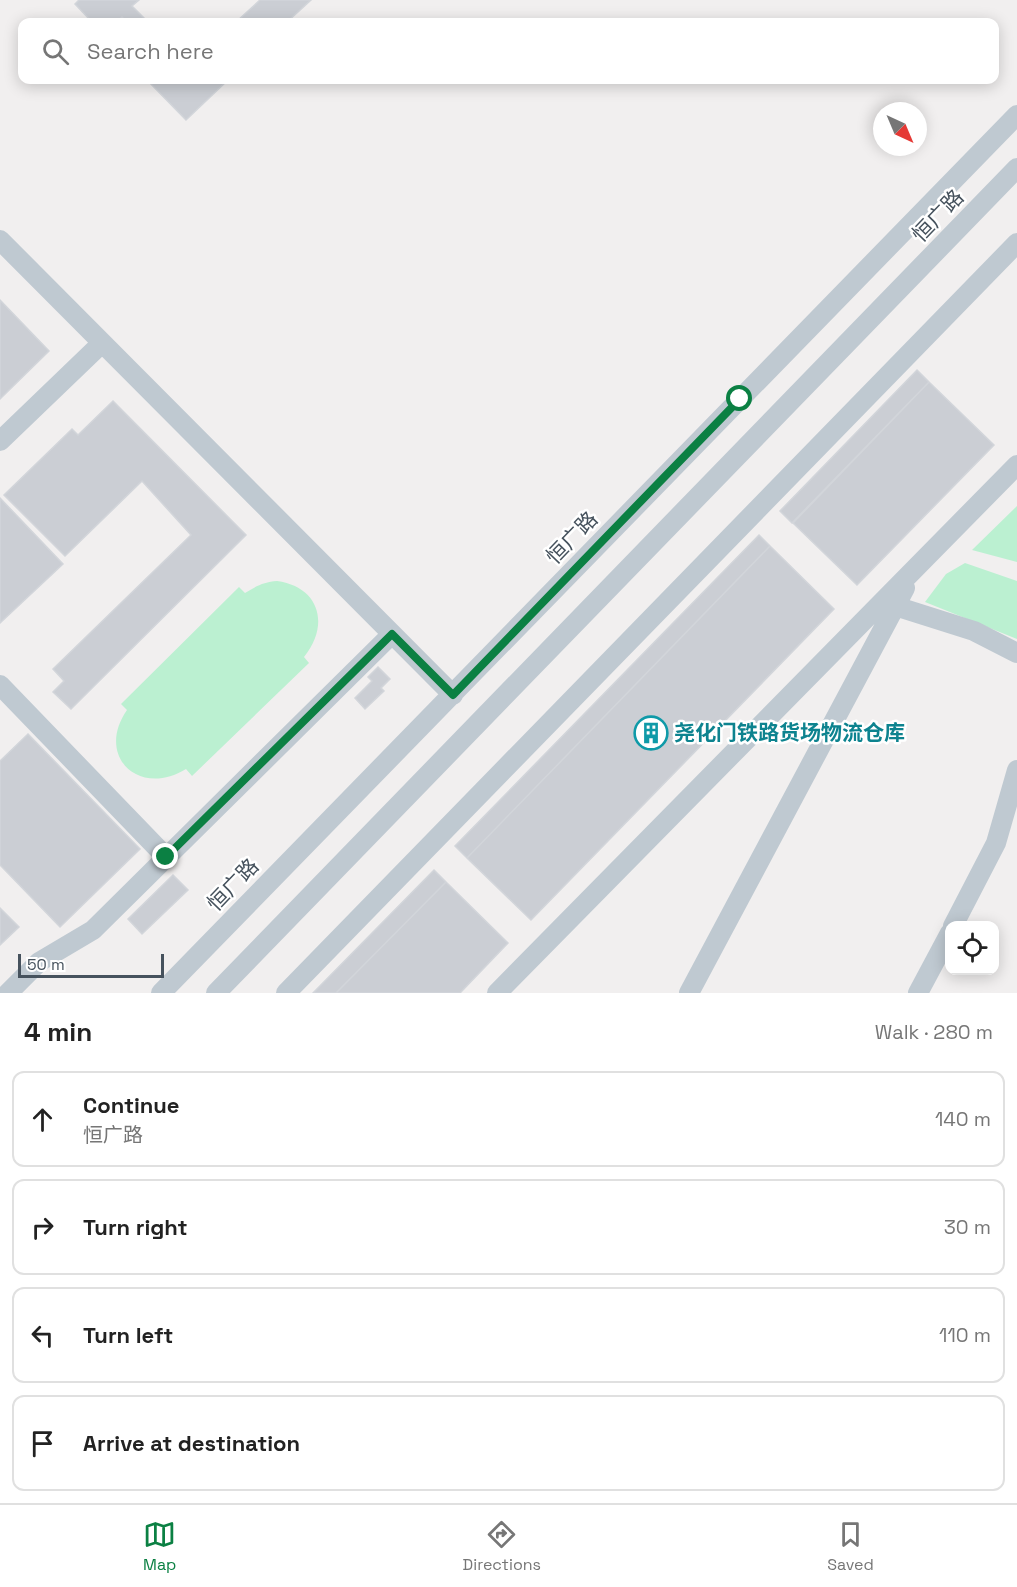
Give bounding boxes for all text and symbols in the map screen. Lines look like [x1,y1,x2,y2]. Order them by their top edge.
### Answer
search box [18,18,999,84]
icon: search [39,35,72,68]
text: Search here [87,37,214,65]
north arrow [873,102,927,156]
street label: 恒广路 [906,184,969,248]
route start [726,385,752,411]
street label: 恒广路 [540,506,603,570]
building icon: 尧化门铁路货场物流仓库 [633,715,669,751]
place label: 尧化门铁路货场物流仓库 [674,719,905,746]
route end [152,843,178,869]
street label: 恒广路 [201,853,264,917]
map controls [945,921,999,975]
button: locate [945,921,999,975]
scale bar [18,951,164,978]
text: 50 m [27,954,65,975]
text: 4 min [24,1015,92,1049]
text: Walk · 280 m [875,1019,993,1045]
text: Continue [83,1091,179,1119]
icon: ahead [26,1103,59,1136]
text: 140 m [935,1106,991,1132]
text: 恒广路 [83,1122,143,1148]
icon: right [26,1211,59,1244]
text: Turn right [83,1213,188,1241]
text: 30 m [944,1214,991,1240]
icon: left [26,1319,59,1352]
text: Turn left [83,1321,173,1349]
text: 110 m [939,1322,991,1348]
icon: arrive [26,1427,59,1460]
text: Arrive at destination [83,1429,300,1457]
tab: Map [143,1518,176,1575]
tab: Directions [463,1518,541,1575]
tab: Saved [827,1518,874,1575]

